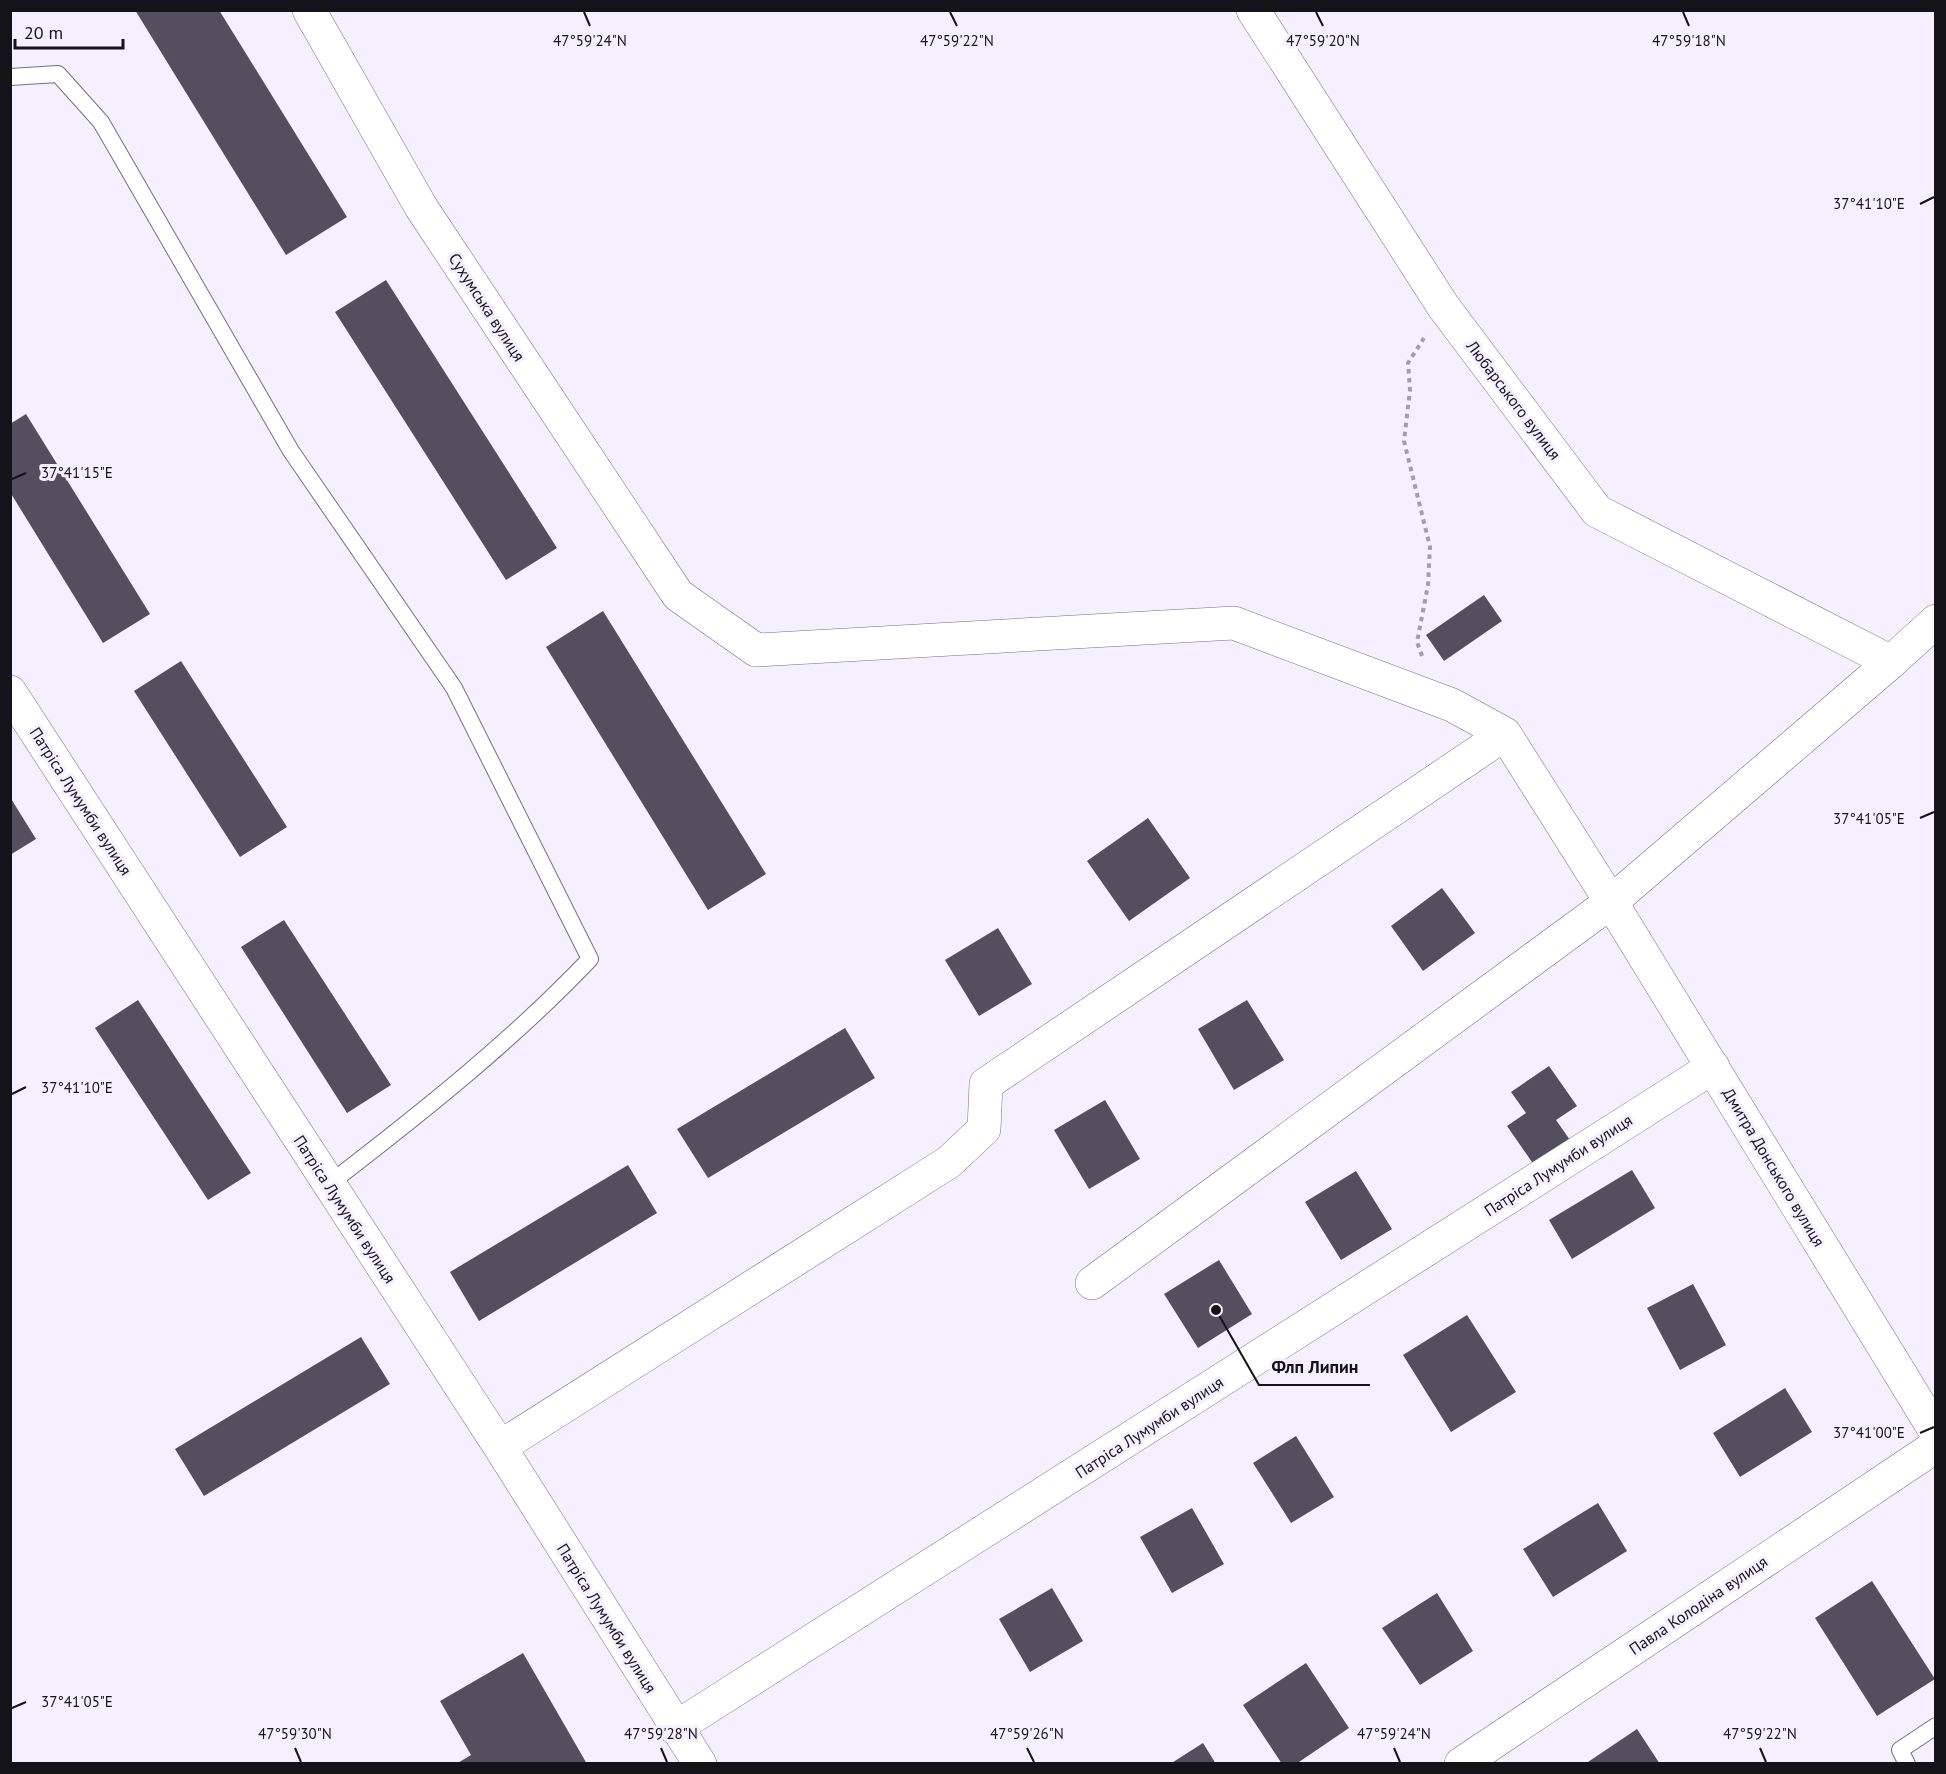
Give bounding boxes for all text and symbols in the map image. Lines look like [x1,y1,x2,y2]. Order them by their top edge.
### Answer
scale bar [15,12,123,50]
text: 20 m [24,21,63,44]
text: 47°59'24"N [553,31,627,50]
text: 47°59'22"N [920,31,994,50]
text: 47°59'20"N [1286,31,1360,50]
text: 47°59'18"N [1652,31,1726,50]
text: 37°41'10"E [1833,194,1905,213]
street label: Сухумська вулиця [445,249,529,365]
street label: Любарського вулиця [1462,336,1565,464]
text: 37°41'15"E [41,463,113,482]
street label: Патріса Лумумби вулиця [26,723,136,879]
text: 37°41'05"E [1833,809,1905,828]
text: 37°41'10"E [41,1078,113,1097]
street label: Дмитра Донського вулиця [1719,1084,1829,1250]
street label: Патріса Лумумби вулиця [1480,1110,1636,1220]
street label: Патріса Лумумби вулиця [290,1131,400,1287]
callout: Флп Липин [1259,1349,1370,1385]
text: Флп Липин [1271,1355,1359,1378]
street label: Патріса Лумумби вулиця [1071,1372,1227,1482]
text: 37°41'00"E [1833,1423,1905,1442]
street label: Патріса Лумумби вулиця [553,1540,661,1696]
street label: Павла Колодіна вулиця [1625,1551,1771,1659]
text: 37°41'05"E [41,1692,113,1711]
text: 47°59'30"N [258,1724,332,1743]
text: 47°59'28"N [624,1724,698,1743]
text: 47°59'26"N [990,1724,1064,1743]
text: 47°59'24"N [1357,1724,1431,1743]
text: 47°59'22"N [1723,1724,1797,1743]

